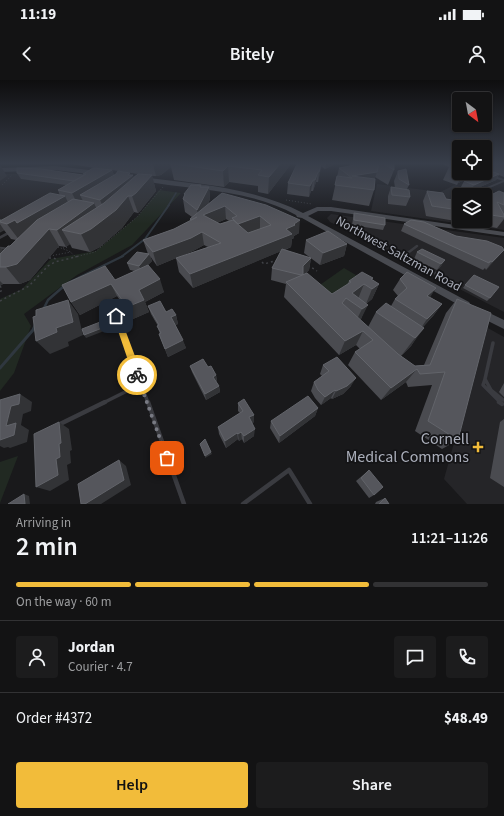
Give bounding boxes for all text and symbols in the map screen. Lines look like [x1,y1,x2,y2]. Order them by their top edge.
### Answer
text: 11:19 [20,4,56,25]
text: Bitely [230,42,274,67]
icon: back [16,43,38,65]
icon: person [466,43,488,65]
north arrow [452,92,492,132]
map controls [452,92,492,228]
button: locate [452,140,492,180]
button: layers [452,188,492,228]
street label: Northwest Saltzman Road [332,212,465,296]
pin [99,299,133,333]
icon: home [105,305,127,327]
courier [117,355,157,395]
icon: bike [126,364,148,386]
place label: Cornell Medical Commons [346,428,469,468]
pin [150,441,184,475]
marker: Cornell Medical Commons [472,441,484,453]
icon: bag [156,447,178,469]
text: Arriving in [16,514,71,532]
text: 2 min [16,528,78,565]
text: 11:21–11:26 [411,528,488,549]
text: On the way · 60 m [16,593,111,611]
button: person [16,636,58,678]
button: chat [394,636,436,678]
button: phone [446,636,488,678]
text: Jordan [68,637,115,658]
text: Courier · 4.7 [68,658,133,676]
text: Order #4372 [16,708,92,729]
text: $48.49 [444,708,488,729]
button: Help [16,762,248,808]
button: Share [256,762,488,808]

